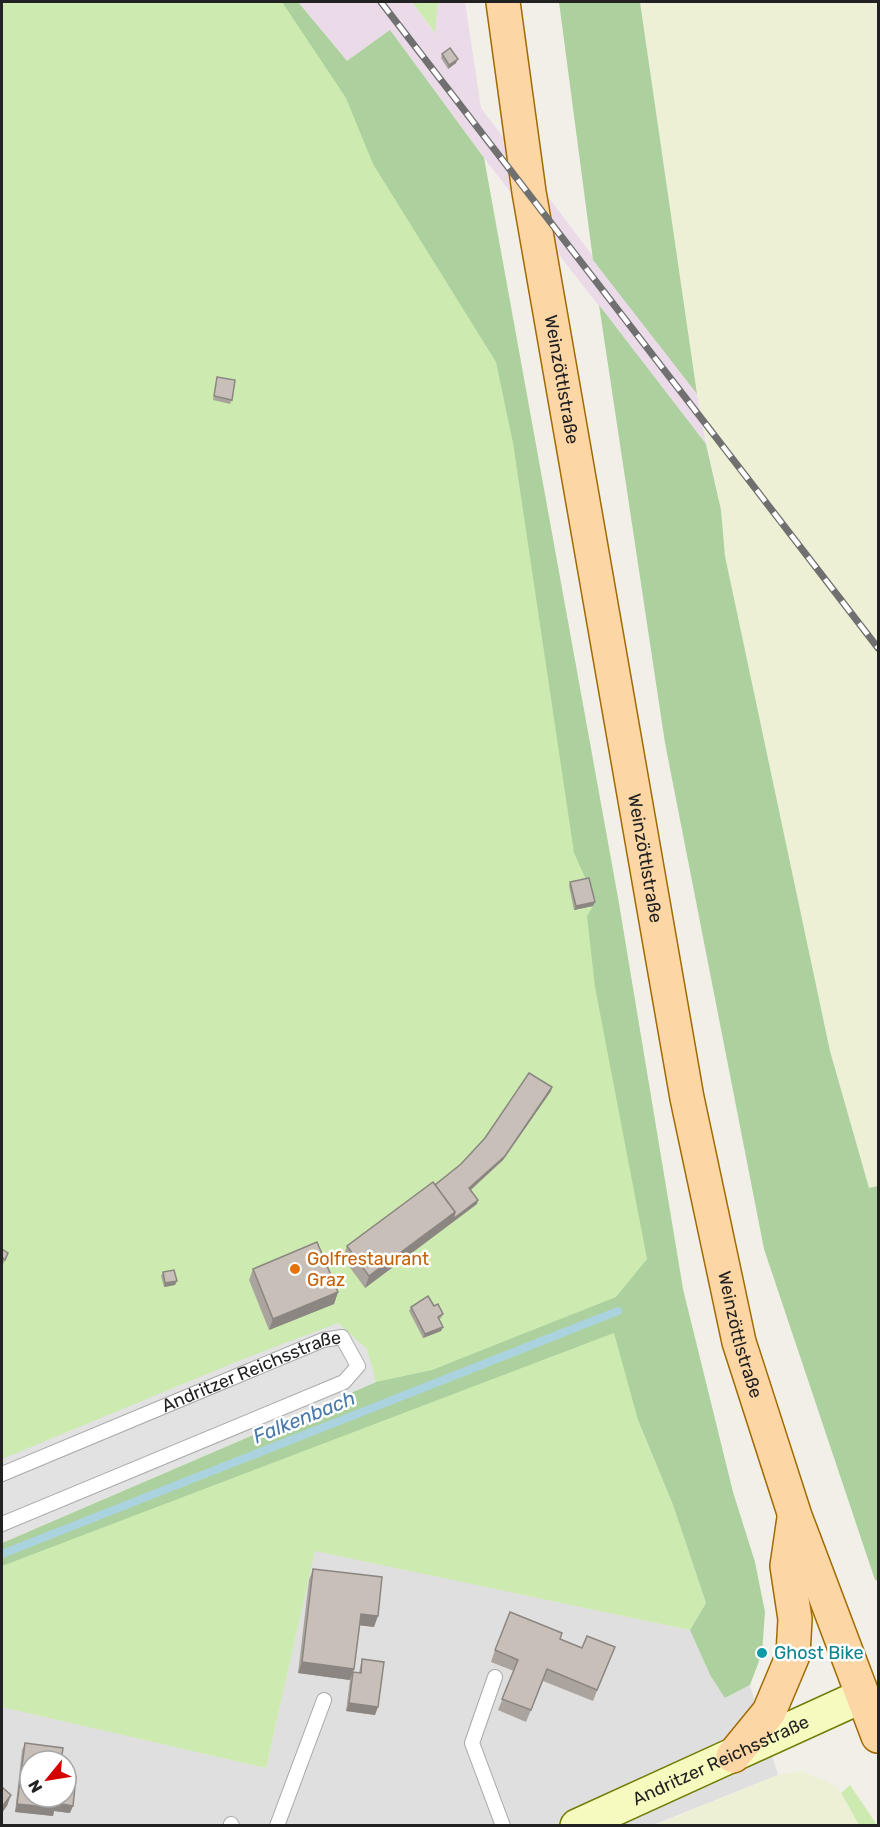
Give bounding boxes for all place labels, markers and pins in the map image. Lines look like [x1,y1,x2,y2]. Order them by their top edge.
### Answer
place label: Golfrestaurant Graz [307,1248,429,1291]
marker: Golfrestaurant Graz [288,1262,302,1276]
place label: Ghost Bike [774,1642,863,1664]
marker: Ghost Bike [755,1646,769,1660]

